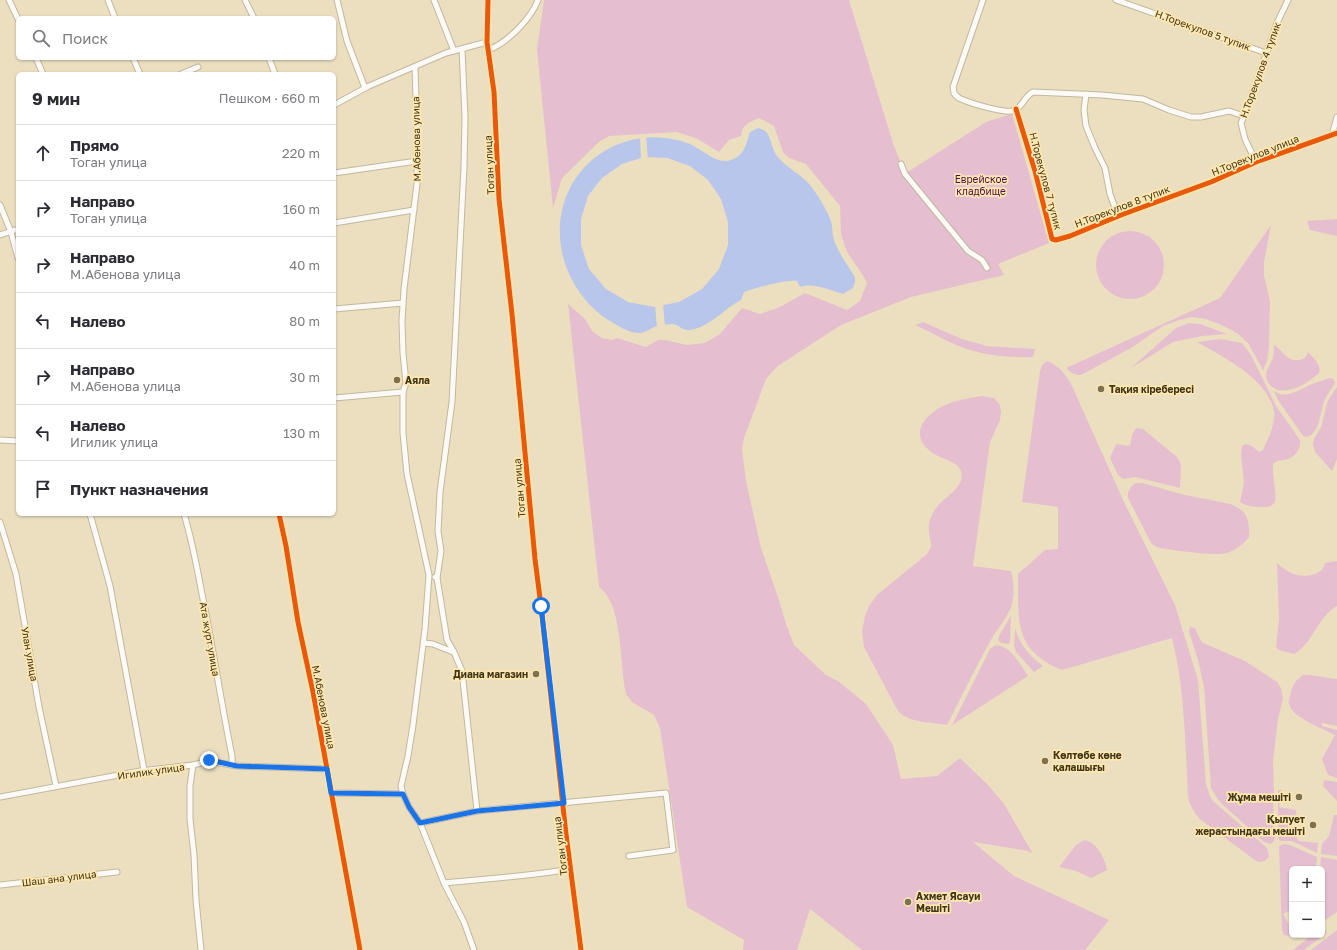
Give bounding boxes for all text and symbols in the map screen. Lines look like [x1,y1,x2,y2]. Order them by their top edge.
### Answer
street label: Н.Торекулов 5 тупик [1154,7,1253,53]
search box [16,16,336,60]
street label: Н.Торекулов 4 тупик [1237,20,1283,120]
icon: search [30,27,52,49]
text: Поиск [62,29,108,47]
text: 9 мин [32,88,80,109]
text: Пешком · 660 m [219,90,320,106]
street label: М.Абенова улица [409,96,423,182]
street label: Н.Торекулов 7 тупик [1027,131,1065,231]
street label: Н.Торекулов улица [1210,132,1300,178]
street label: Тоган улица [481,135,497,195]
text: Прямо [70,136,119,154]
icon: ahead [32,142,54,164]
text: 220 m [282,145,320,161]
text: Тоган улица [70,154,147,170]
park label: Еврейское кладбище [955,173,1007,197]
street label: Н.Торекулов 8 тупик [1073,182,1172,230]
text: Направо [70,192,135,210]
icon: right [32,198,54,220]
text: 160 m [283,201,320,217]
text: Тоган улица [70,210,147,226]
text: Направо [70,248,135,266]
icon: right [32,254,54,276]
text: 40 m [289,257,320,273]
text: М.Абенова улица [70,266,181,282]
icon: left [32,310,54,332]
text: Налево [70,312,126,330]
text: 80 m [289,313,320,329]
text: Направо [70,360,135,378]
icon: right [32,366,54,388]
text: 30 m [290,369,320,385]
place label: Аяла [405,374,430,386]
marker: Аяла [392,375,402,385]
text: М.Абенова улица [70,378,181,394]
place label: Тақия кіребересі [1109,383,1194,395]
marker: Тақия кіребересі [1096,384,1106,394]
text: Налево [70,416,126,434]
icon: left [32,422,54,444]
text: 130 m [283,425,320,441]
text: Игилик улица [70,434,158,450]
street label: Тоган улица [510,458,528,518]
icon: arrive [32,478,54,500]
text: Пункт назначения [70,480,208,498]
route start [532,597,550,615]
street label: Ата журт улица [198,601,222,677]
street label: Улан улица [19,626,41,682]
street label: М.Абенова улица [310,664,338,750]
place label: Диана магазин [453,668,528,680]
marker: Диана магазин [531,669,541,679]
place label: Көлтөбе көне қалашығы [1053,749,1122,773]
route end [200,751,218,769]
marker: Көлтөбе көне қалашығы [1040,756,1050,766]
street label: Игилик улица [117,760,185,782]
place label: Жұма мешіті [1227,791,1291,804]
marker: Жұма мешіті [1294,792,1304,802]
place label: Қылует жерастындағы мешіті [1195,813,1305,837]
street label: Тоган улица [550,816,570,876]
marker: Қылует жерастындағы мешіті [1308,820,1318,830]
map controls [1289,866,1325,938]
button: + [1289,866,1325,902]
street label: Шаш ана улица [21,867,97,889]
place label: Ахмет Ясауи Мешіті [916,890,980,914]
marker: Ахмет Ясауи Мешіті [903,897,913,907]
button: − [1289,902,1325,938]

